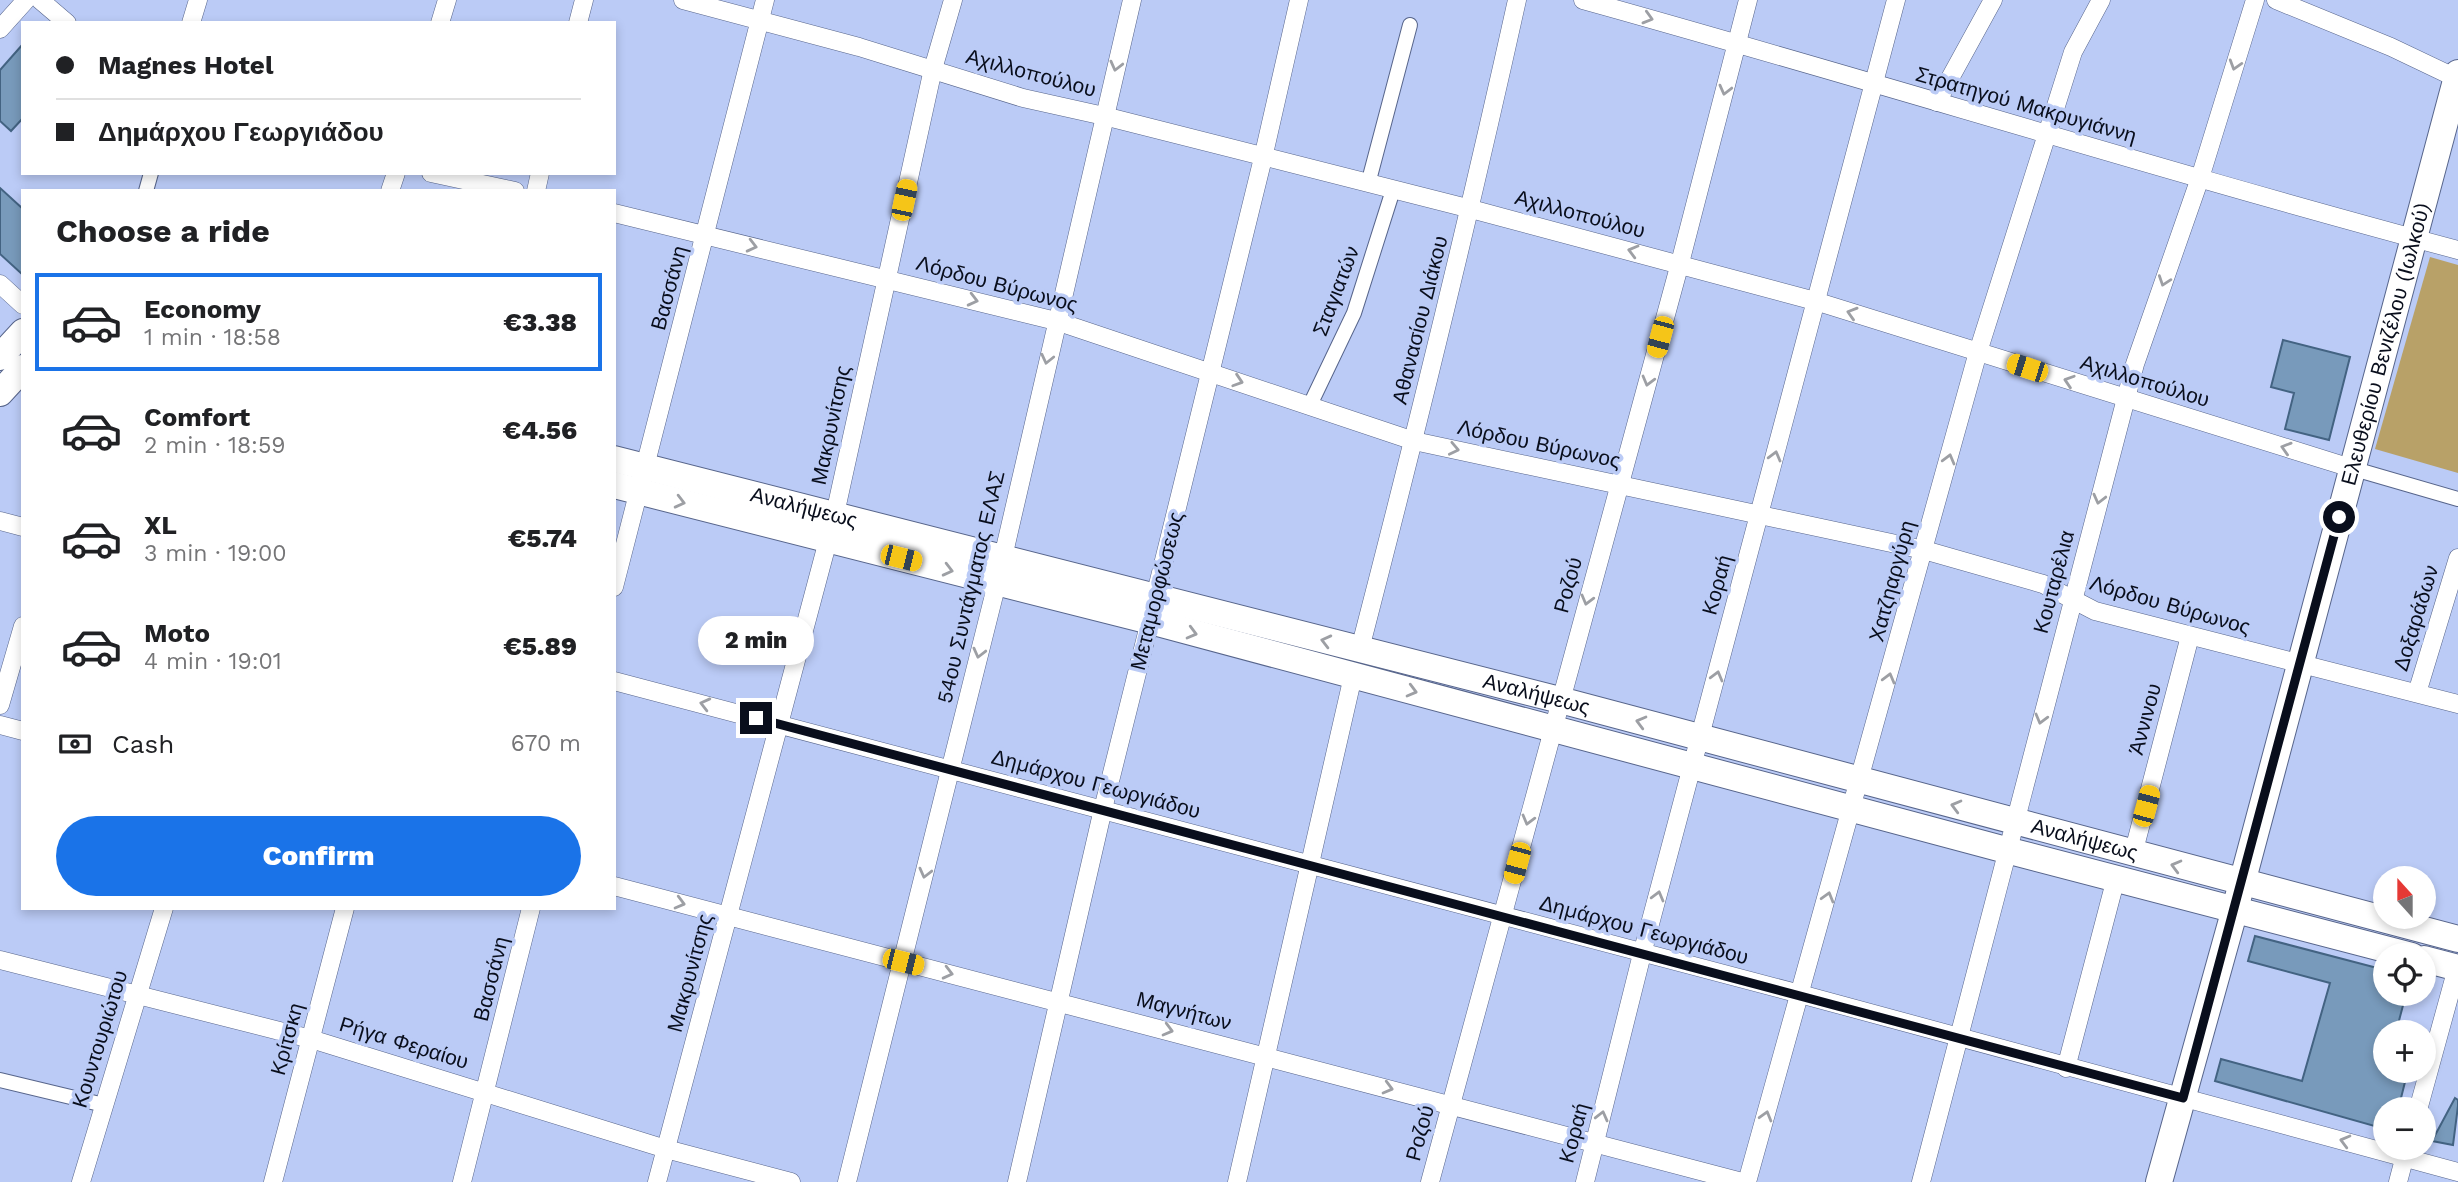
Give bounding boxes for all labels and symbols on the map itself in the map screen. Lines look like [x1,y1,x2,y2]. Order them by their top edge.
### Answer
one-way arrow [1642,10,1654,25]
street label: Αχιλλοπούλου [963,43,1099,102]
one-way arrow [2228,59,2243,71]
one-way arrow [1110,60,1124,72]
street label: Στρατηγού Μακρυγιάννη [1913,61,2140,148]
one-way arrow [1719,84,1733,96]
car [890,177,919,223]
street label: Αχιλλοπούλου [1512,184,1648,243]
street label: Ελευθερίου Βενιζέλου (Ιωλκού) [2336,200,2435,488]
street label: Αθανασίου Διάκου [1386,233,1453,407]
one-way arrow [746,238,758,252]
street label: Σταγιατών [1307,242,1364,339]
street label: Βασσάνη [645,243,692,333]
one-way arrow [1627,245,1639,259]
street label: Λόρδου Βύρωνος [914,250,1080,317]
one-way arrow [2158,275,2172,287]
one-way arrow [967,292,979,306]
one-way arrow [1846,306,1858,321]
car [1645,314,1676,360]
street label: Αχιλλοπούλου [2078,349,2213,412]
car [2004,352,2051,384]
one-way arrow [1041,353,1056,365]
street label: Μακρυνίτσης [806,363,855,487]
one-way arrow [1231,372,1243,387]
one-way arrow [1641,375,1656,387]
one-way arrow [2063,375,2075,389]
street label: Λόρδου Βύρωνος [1455,414,1623,473]
one-way arrow [1448,441,1460,456]
one-way arrow [2280,442,2292,457]
one-way arrow [1766,450,1781,462]
one-way arrow [1941,453,1955,465]
street label: 54ου Συντάγματος ΕΛΑΣ [932,468,1009,706]
street label: Αναλήψεως [748,481,860,533]
one-way arrow [2093,493,2108,505]
one-way arrow [674,494,686,508]
route start [2323,501,2355,533]
street label: Μεταμορφώσεως [1125,509,1188,673]
street label: Χατζηαργύρη [1863,518,1920,644]
street label: Κουταρέλια [2028,528,2079,636]
car [879,543,924,573]
street label: Κοραή [1697,552,1737,618]
street label: Ροζού [1548,554,1587,615]
one-way arrow [942,562,954,576]
street label: Δοξαράδων [2388,562,2443,674]
street label: Λόρδου Βύρωνος [2087,570,2253,639]
one-way arrow [1581,594,1596,606]
callout: 2 min [698,616,814,666]
one-way arrow [1186,625,1198,639]
one-way arrow [1321,634,1333,649]
one-way arrow [973,646,987,658]
street label: Αναλήψεως [1481,668,1593,719]
one-way arrow [1709,670,1723,682]
one-way arrow [1880,672,1895,684]
street label: Άννινου [2123,680,2166,757]
one-way arrow [1406,683,1418,698]
one-way arrow [699,698,711,712]
route end [740,702,772,734]
one-way arrow [2035,713,2049,725]
one-way arrow [1636,716,1648,730]
street label: Δημάρχου Γεωργιάδου [989,744,1203,823]
car [2131,783,2162,829]
one-way arrow [1950,800,1962,814]
street label: Αναλήψεως [2029,813,2141,865]
one-way arrow [1522,814,1536,826]
car [1502,840,1533,886]
one-way arrow [2170,859,2182,874]
north arrow [2373,866,2436,929]
one-way arrow [919,867,933,879]
street label: Δημάρχου Γεωργιάδου [1537,890,1751,969]
one-way arrow [1650,890,1664,902]
one-way arrow [1819,892,1834,904]
one-way arrow [674,895,686,909]
street label: Μακρυνίτσης [662,911,717,1035]
street label: Βασσάνη [468,934,513,1024]
car [881,947,926,977]
one-way arrow [942,965,954,979]
street label: Κουντουριώτου [67,967,132,1111]
street label: Μαγνήτων [1134,986,1234,1035]
street label: Κρίτσκη [265,1000,308,1078]
street label: Ρήγα Φεραίου [337,1011,472,1074]
one-way arrow [1162,1022,1174,1036]
one-way arrow [1382,1080,1394,1094]
street label: Κοραή [1554,1100,1594,1166]
street label: Ροζού [1400,1102,1439,1163]
one-way arrow [1594,1110,1608,1122]
one-way arrow [1757,1111,1772,1123]
one-way arrow [2339,1135,2351,1149]

